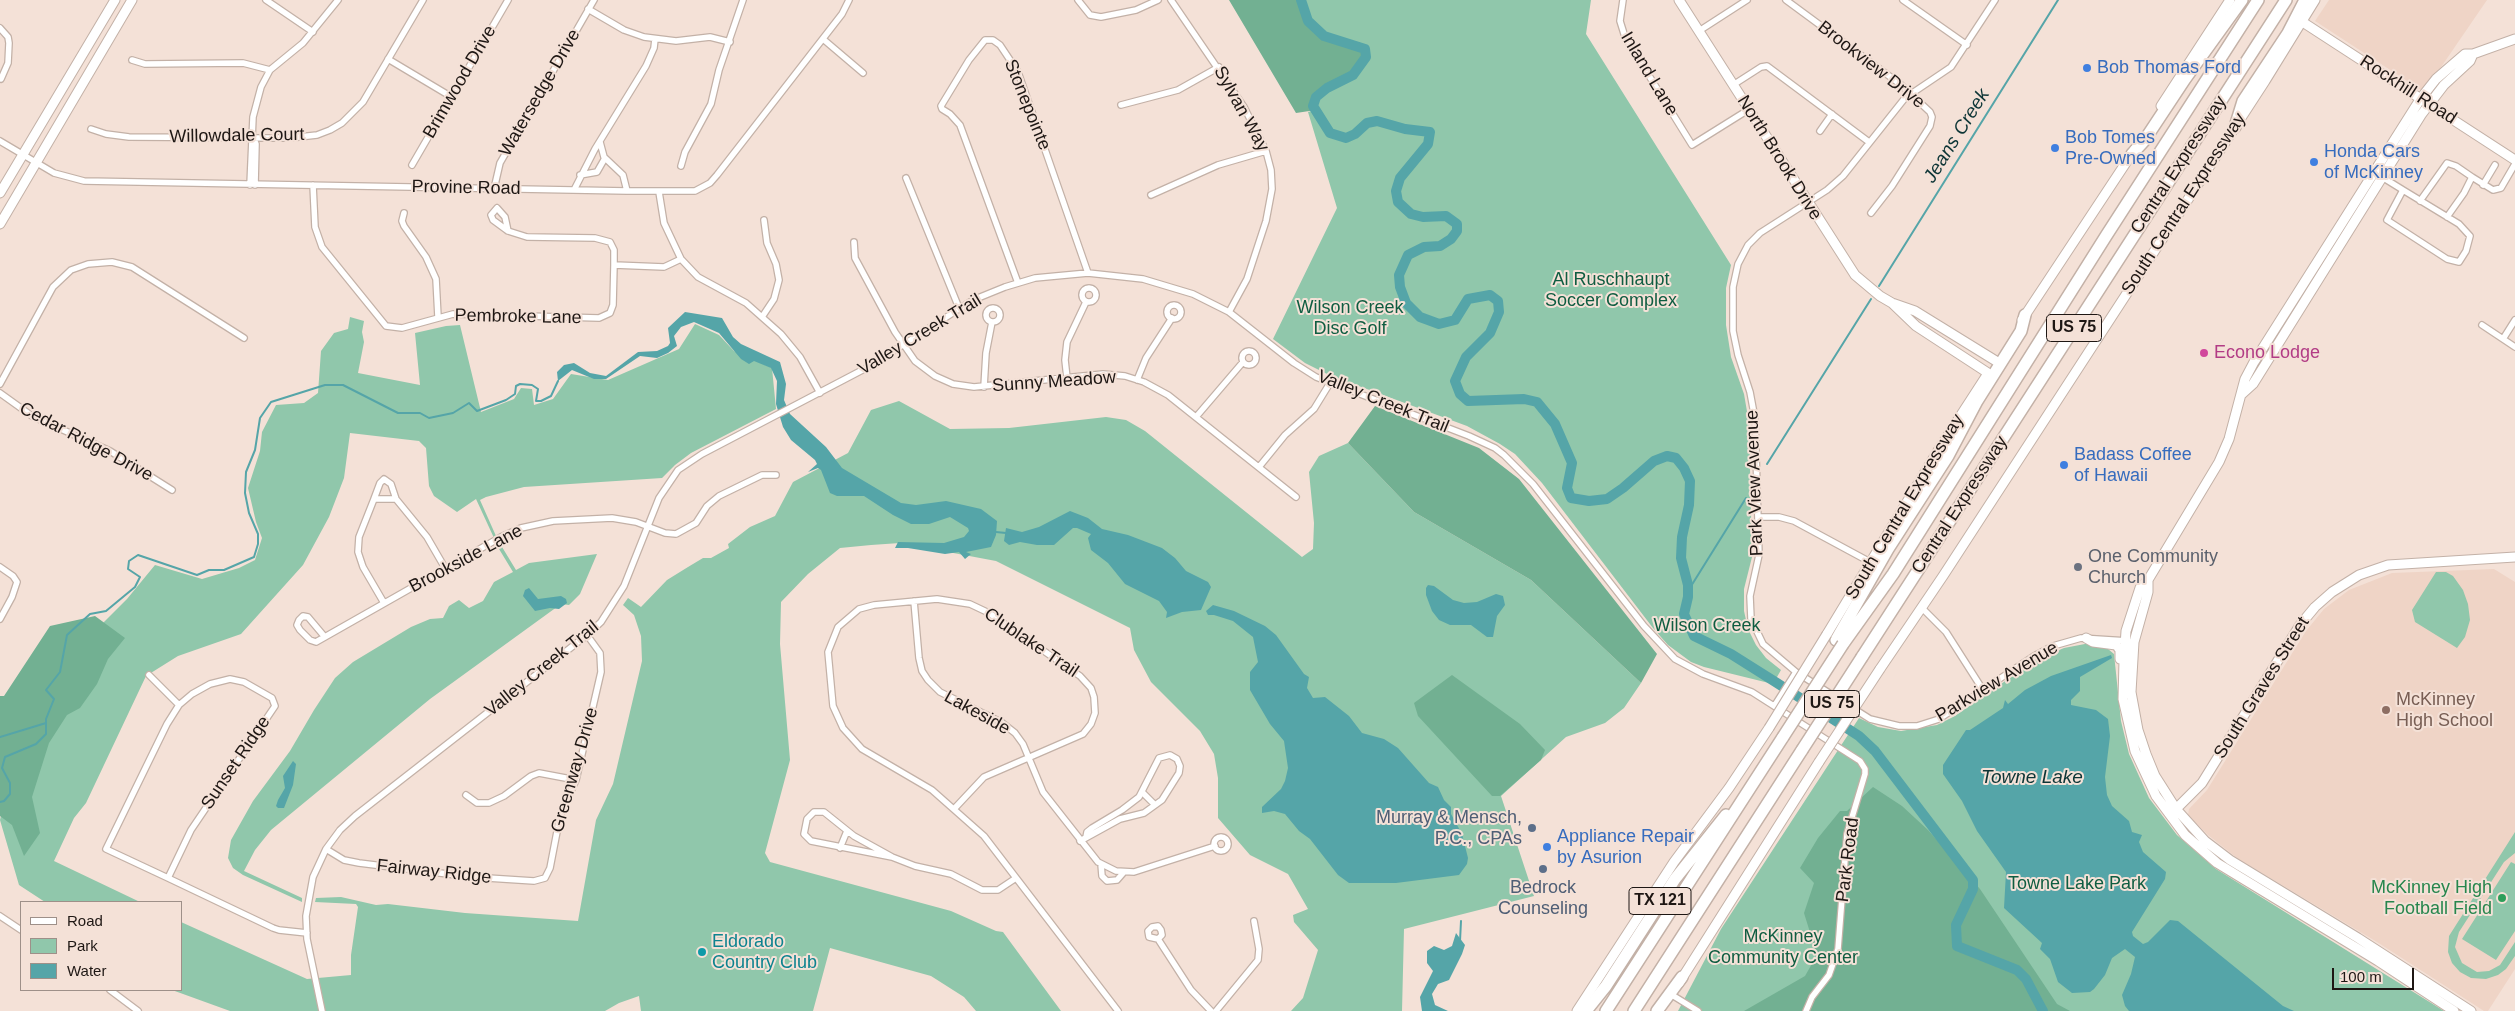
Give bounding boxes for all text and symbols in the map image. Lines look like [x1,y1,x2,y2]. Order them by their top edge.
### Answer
street label: Brookview Drive [1813,16,1929,114]
street label: Brimwood Drive [419,22,501,142]
street label: Watersedge Drive [495,26,585,160]
street label: Inland Lane [1616,28,1682,120]
street label: Rockhill Road [2356,51,2460,129]
street label: Stonepointe [999,56,1055,154]
place label: Bob Thomas Ford [2097,57,2241,79]
street label: Sylvan Way [1209,62,1273,156]
marker: Bob Thomas Ford [2081,62,2093,74]
water label: Jeans Creek [1919,85,1995,187]
street label: North Brook Drive [1732,92,1826,224]
street label: Central Expressway [2126,92,2232,238]
street label: South Central Expressway [2117,109,2251,299]
street label: Willowdale Court [169,124,305,148]
place label: Bob Tomes Pre-Owned [2065,127,2156,170]
place label: Honda Cars of McKinney [2324,141,2423,183]
marker: Bob Tomes Pre-Owned [2049,142,2061,154]
marker: Honda Cars of McKinney [2308,156,2320,168]
street label: Provine Road [411,176,521,200]
park label: Al Ruschhaupt Soccer Complex [1545,269,1677,312]
street label: Valley Creek Trail [854,290,986,380]
park label: Wilson Creek Disc Golf [1296,297,1404,340]
street label: Pembroke Lane [454,305,582,329]
road number: US 75 [2046,314,2102,342]
place label: Econo Lodge [2214,342,2320,364]
marker: Econo Lodge [2198,347,2210,359]
street label: Valley Creek Trail [1314,366,1452,438]
street label: Sunny Meadow [991,367,1117,397]
street label: Cedar Ridge Drive [16,398,156,486]
street label: Park View Avenue [1742,409,1768,557]
street label: South Central Expressway [1841,411,1969,603]
street label: Central Expressway [1907,432,2013,578]
place label: Badass Coffee of Hawaii [2074,444,2192,486]
marker: Badass Coffee of Hawaii [2058,459,2070,471]
street label: Brookside Lane [406,520,526,598]
place label: One Community Church [2088,546,2218,588]
marker: One Community Church [2072,561,2084,573]
street label: Clublake Trail [980,603,1082,683]
street label: South Graves Street [2210,613,2314,763]
park label: Wilson Creek [1653,615,1761,637]
street label: Valley Creek Trail [481,617,603,721]
street label: Parkview Avenue [1932,637,2062,727]
street label: Lakeside [940,686,1014,740]
place label: McKinney High School [2396,689,2493,732]
road number: US 75 [1804,691,1860,718]
marker: McKinney High School [2380,704,2392,716]
street label: Greenway Drive [547,705,603,835]
street label: Sunset Ridge [197,712,275,814]
water label: Towne Lake [1981,767,2083,789]
place label: Murray & Mensch, P.C., CPAs [1376,807,1522,850]
street label: Park Road [1832,816,1864,904]
marker: Murray & Mensch, P.C., CPAs [1526,822,1538,834]
place label: Appliance Repair by Asurion [1557,826,1694,869]
marker: Appliance Repair by Asurion [1541,841,1553,853]
street label: Fairway Ridge [376,855,492,889]
marker: Bedrock Counseling [1537,863,1549,875]
park label: Towne Lake Park [2008,873,2146,895]
place label: Bedrock Counseling [1498,877,1588,920]
place label: McKinney High Football Field [2371,877,2492,920]
road number: TX 121 [1629,888,1691,914]
marker: McKinney High Football Field [2496,892,2508,904]
legend [20,901,182,991]
text: Road [67,912,103,929]
park label: McKinney Community Center [1708,926,1858,969]
place label: Eldorado Country Club [712,931,817,974]
text: Park [67,937,98,954]
marker: Eldorado Country Club [696,946,708,958]
scale bar [2335,958,2418,990]
text: Water [67,962,106,979]
text: 100 m [2340,968,2382,985]

